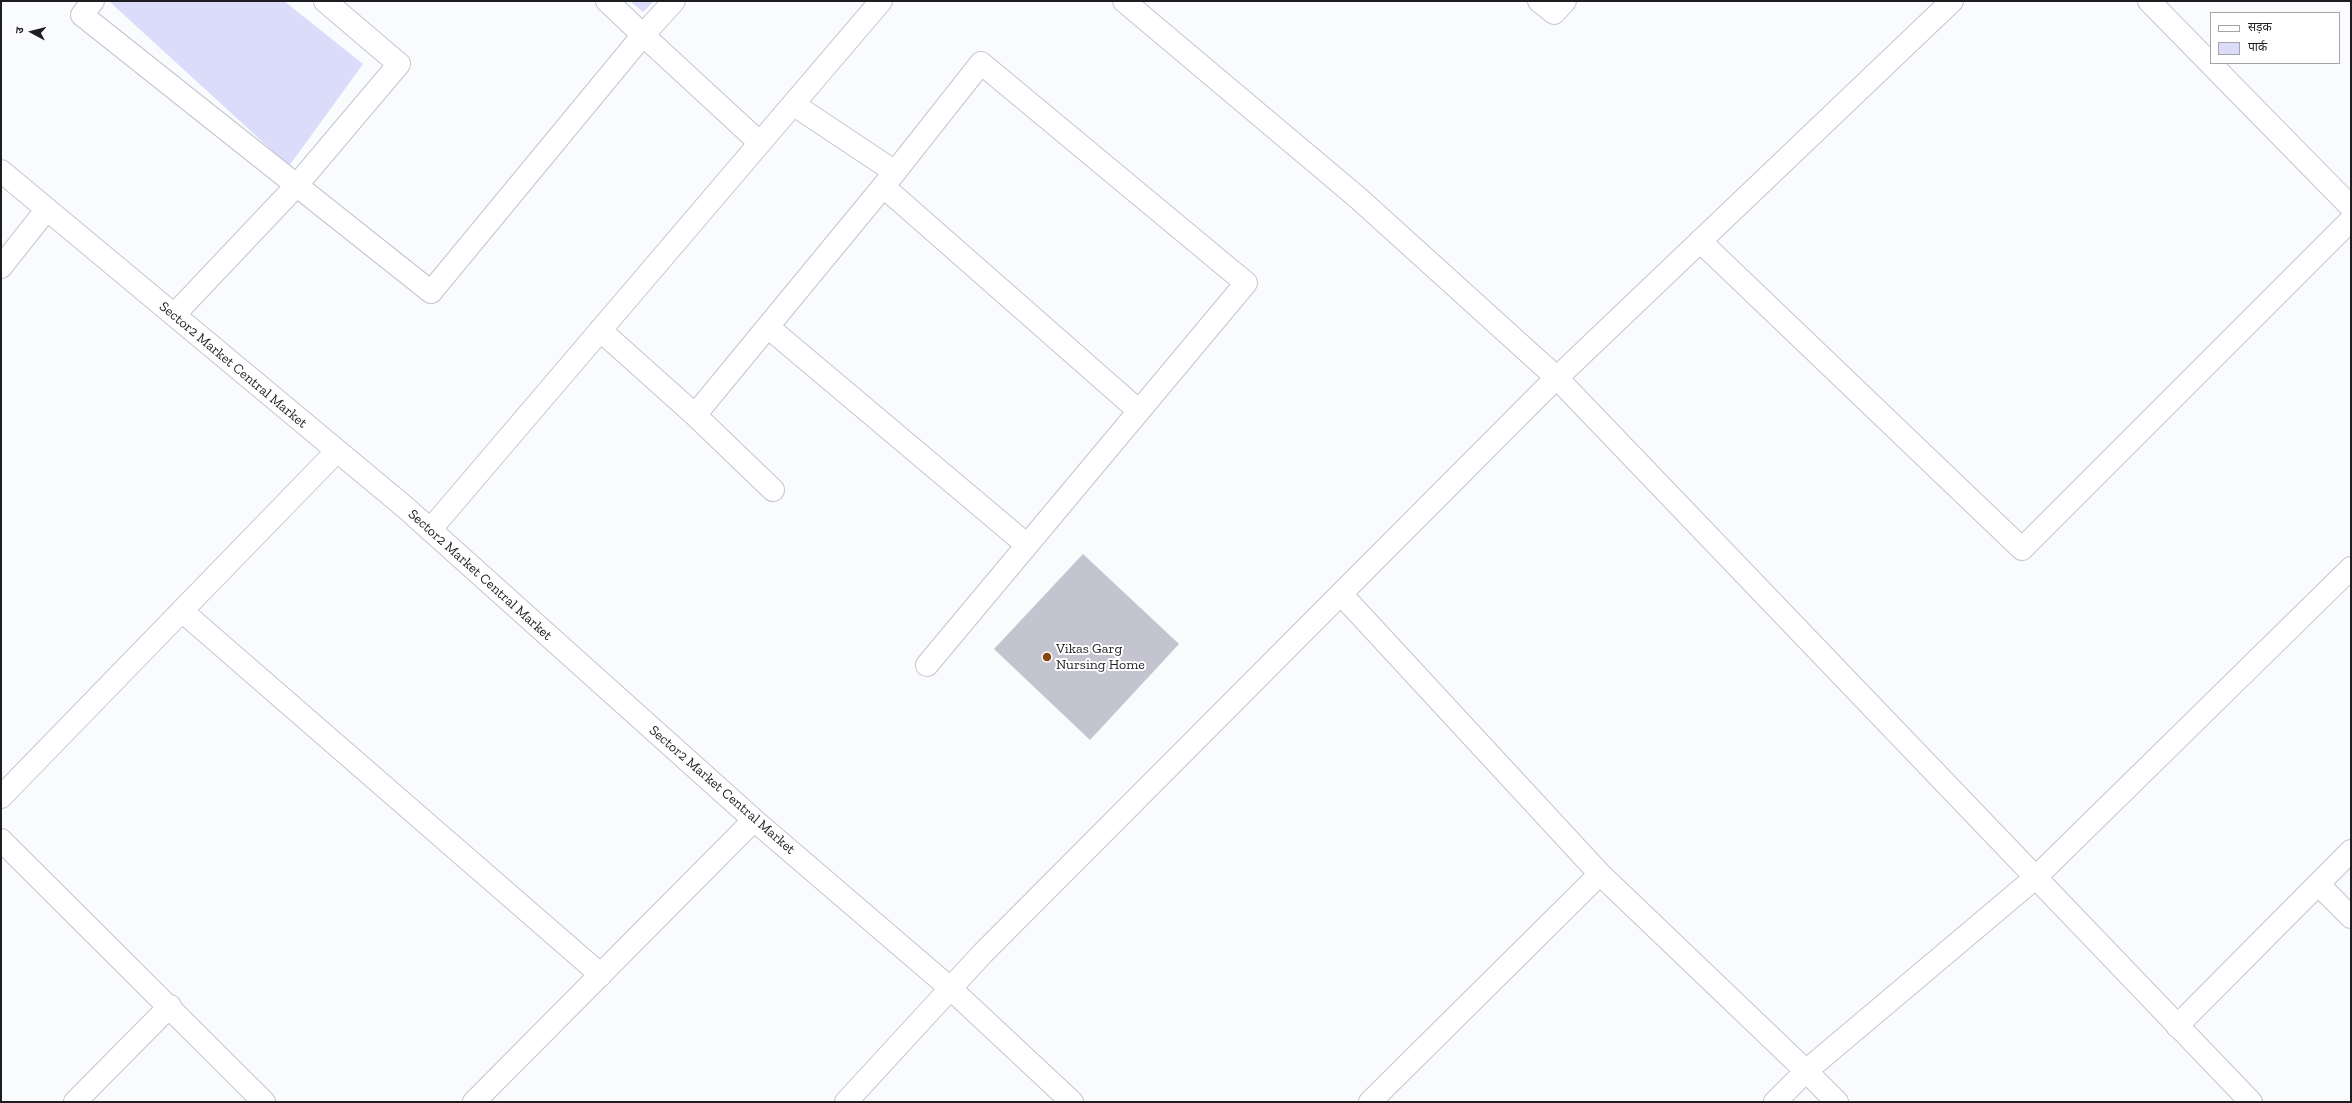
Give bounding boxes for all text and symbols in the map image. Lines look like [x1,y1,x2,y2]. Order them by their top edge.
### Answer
north arrow [12,12,52,52]
legend [2210,12,2340,64]
text: सड़क [2248,20,2272,34]
text: उ [13,26,26,34]
text: पार्क [2248,40,2267,54]
street label: Sector2 Market Central Market [156,298,310,432]
street label: Sector2 Market Central Market [405,506,555,644]
place label: Vikas Garg Nursing Home [1056,641,1145,674]
marker: Vikas Garg Nursing Home [1041,651,1053,663]
street label: Sector2 Market Central Market [646,722,798,858]

